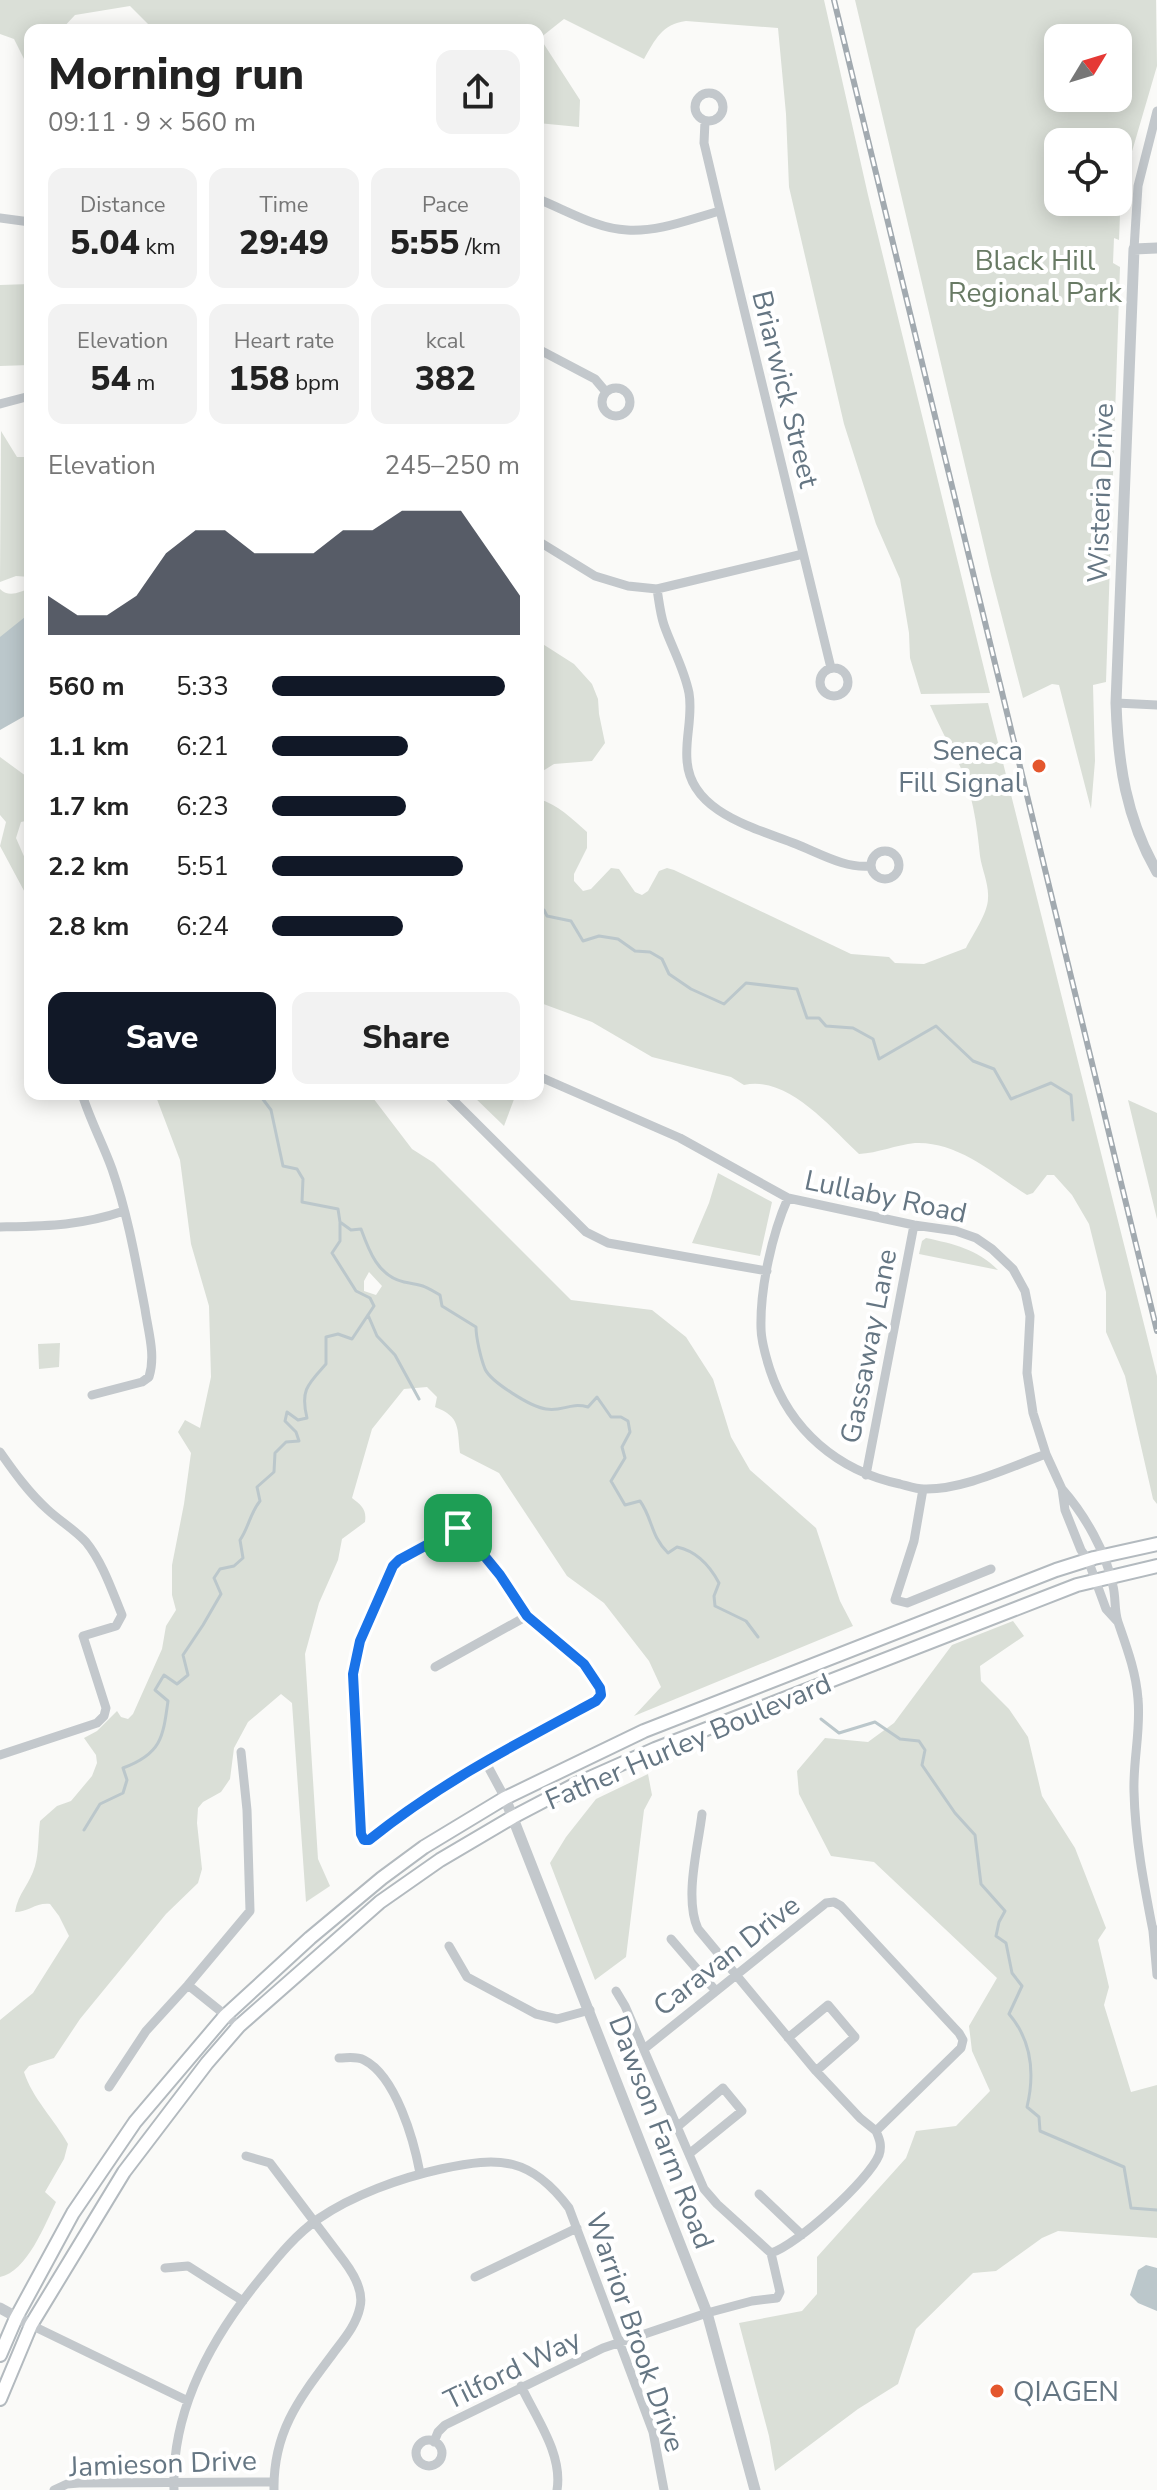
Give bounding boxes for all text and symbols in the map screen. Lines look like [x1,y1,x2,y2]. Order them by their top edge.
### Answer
north arrow [1044,24,1132,112]
map controls [1044,24,1132,216]
text: Morning run [48,45,304,105]
button: share [436,50,520,134]
text: 09:11 · 9 × 560 m [48,105,256,140]
button: locate [1044,128,1132,216]
text: Distance [80,190,165,220]
text: Time [260,190,308,220]
text: Pace [422,190,469,220]
text: 5.04 [70,220,140,266]
text: 29:49 [239,220,329,266]
text: 5:55 [389,220,460,266]
text: km [140,232,175,262]
text: /km [460,232,501,262]
park label: Black Hill Regional Park [948,242,1123,312]
street label: Briarwick Street [742,287,828,492]
text: Elevation [77,326,168,356]
text: Heart rate [234,326,334,356]
text: kcal [426,326,465,356]
text: 54 [90,356,131,402]
text: 158 [228,356,290,402]
text: 382 [415,356,476,402]
text: m [131,368,155,398]
text: bpm [290,368,340,398]
street label: Wisteria Drive [1079,402,1123,584]
text: Elevation [48,448,156,483]
text: 245–250 m [384,448,520,483]
text: 560 m [48,669,125,704]
text: 5:33 [176,669,229,704]
text: 1.1 km [48,729,129,764]
text: 6:21 [176,729,229,764]
place label: Seneca Fill Signal [898,732,1024,802]
marker: Seneca Fill Signal [1030,757,1048,775]
text: 1.7 km [48,789,129,824]
text: 6:23 [176,789,229,824]
text: 2.2 km [48,849,129,884]
text: 5:51 [176,849,229,884]
text: 2.8 km [48,909,129,944]
text: 6:24 [176,909,229,944]
button: Save [48,992,276,1084]
button: Share [292,992,520,1084]
street label: Lullaby Road [801,1161,970,1233]
street label: Gassaway Lane [832,1246,906,1447]
pin [424,1494,492,1562]
icon: arrive [436,1506,480,1550]
street label: Father Hurley Boulevard [540,1664,837,1819]
street label: Caravan Drive [645,1887,808,2025]
street label: Dawson Farm Road [599,2010,723,2254]
street label: Warrior Brook Drive [576,2208,694,2457]
street label: Tilford Way [438,2320,588,2419]
place label: QIAGEN [1013,2373,1119,2411]
marker: QIAGEN [988,2382,1006,2400]
street label: Jamieson Drive [68,2442,258,2486]

